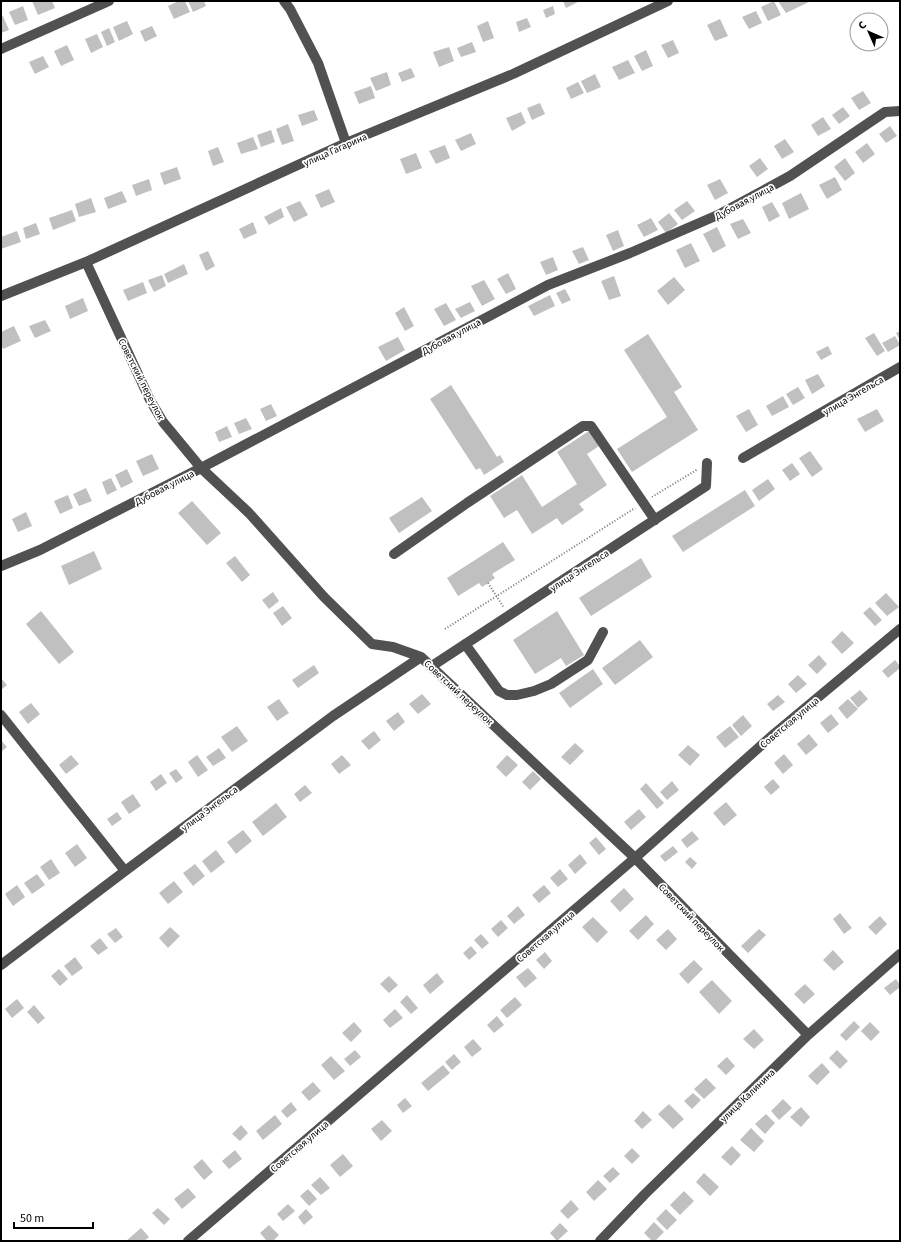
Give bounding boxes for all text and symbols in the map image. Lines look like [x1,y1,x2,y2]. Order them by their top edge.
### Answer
north arrow [849,12,889,52]
text: С [855,17,870,33]
street label: улица Гагарина [302,130,369,170]
street label: Дубовая улица [712,180,777,223]
street label: Дубовая улица [419,315,484,358]
street label: Советский переулок [115,336,168,423]
street label: улица Энгельса [821,373,886,419]
street label: Дубовая улица [132,467,197,509]
street label: улица Энгельса [547,546,612,595]
street label: Советский переулок [421,657,496,728]
street label: Советская улица [757,694,822,752]
street label: улица Энгельса [178,783,241,835]
street label: Советский переулок [655,881,727,955]
street label: Советская улица [513,907,578,966]
street label: улица Калинина [717,1066,778,1126]
street label: Советская улица [267,1117,332,1176]
scale bar [14,1204,93,1230]
text: 50 m [20,1210,44,1227]

